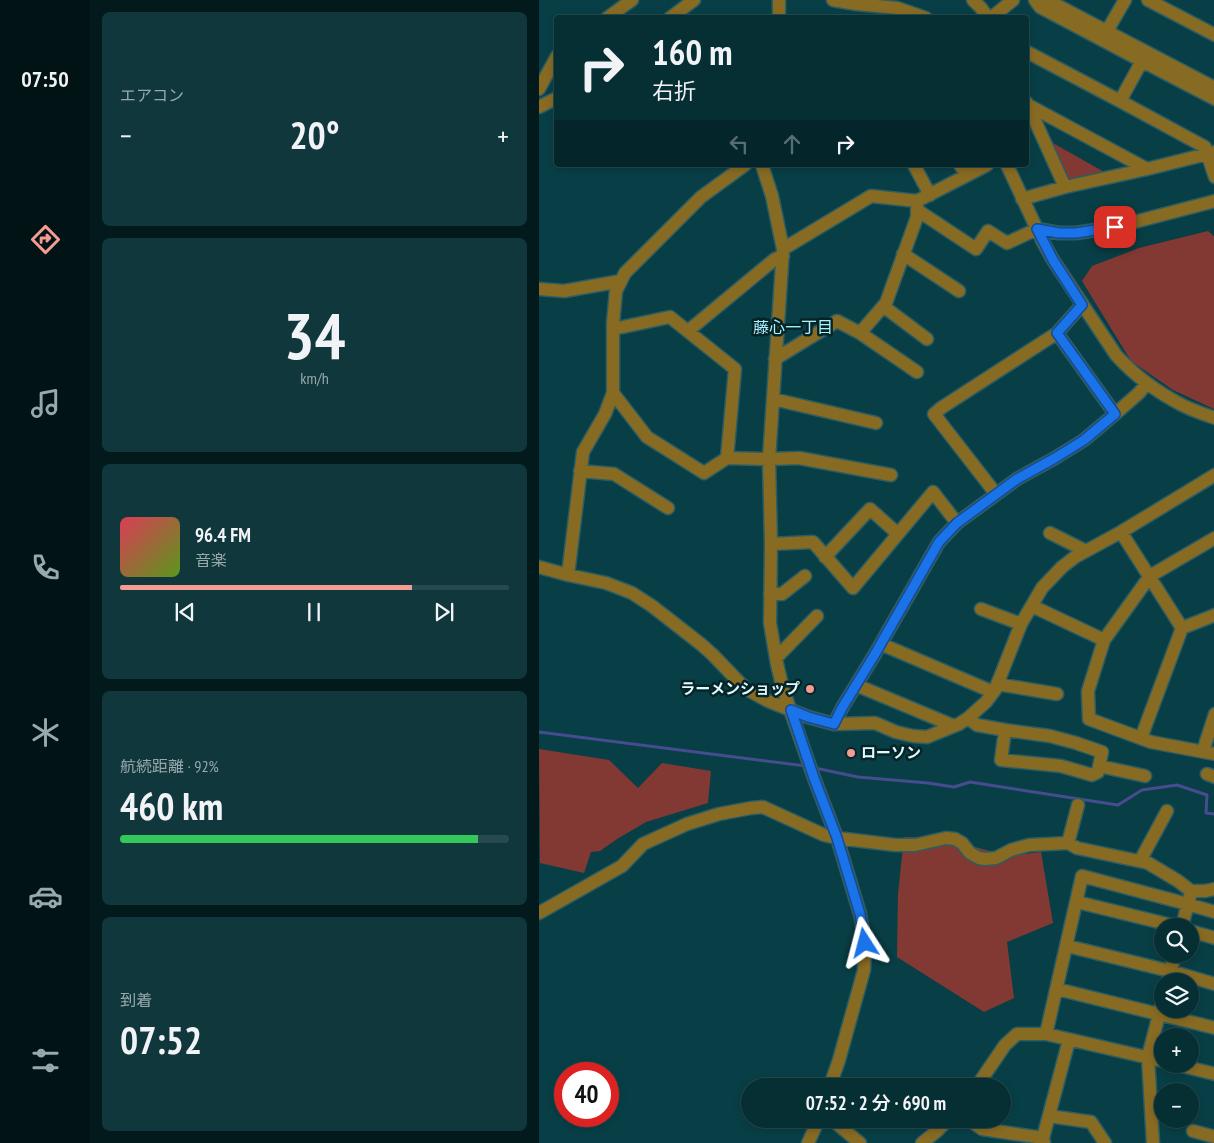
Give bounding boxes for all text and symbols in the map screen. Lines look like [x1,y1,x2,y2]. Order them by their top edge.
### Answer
text: 160 m [652,29,733,75]
icon: right [569,35,634,100]
text: 07:50 [21,65,69,93]
text: 右折 [652,77,696,105]
text: エアコン [120,85,184,105]
text: 20° [289,110,340,159]
text: − [120,117,132,154]
text: + [497,117,509,154]
icon: left [725,130,753,158]
icon: ahead [778,130,806,158]
icon: right [831,130,859,158]
pin [1094,206,1136,248]
icon: arrive [1101,213,1129,241]
icon: directions [28,222,63,257]
text: 34 [283,293,346,377]
district label: 藤心一丁目 [753,317,833,337]
text: km/h [300,368,329,388]
icon: music [28,386,63,421]
text: 96.4 FM [195,523,251,547]
icon: phone [28,550,63,585]
text: 音楽 [195,550,227,570]
icon: previous [171,598,199,626]
icon: pause [300,598,328,626]
icon: next [430,598,458,626]
place label: ラーメンショップ [681,679,800,698]
marker: ラーメンショップ [804,683,816,695]
icon: climate [28,715,63,750]
place label: ローソン [861,743,921,762]
marker: ローソン [845,747,857,759]
text: 航続距離 · 92% [120,756,219,776]
text: 460 km [120,781,223,830]
icon: car [28,879,63,914]
position arrow [838,916,890,968]
map controls [1154,918,1199,1128]
button: search [1154,918,1199,963]
button: layers [1154,973,1199,1018]
text: 到着 [120,990,152,1010]
text: 07:52 [120,1015,202,1064]
button: + [1154,1028,1199,1073]
icon: filters [28,1043,63,1078]
speed limit sign: 40 [554,1062,619,1127]
button: − [1154,1083,1199,1128]
text: 07:52 · 2 分 · 690 m [806,1091,946,1115]

